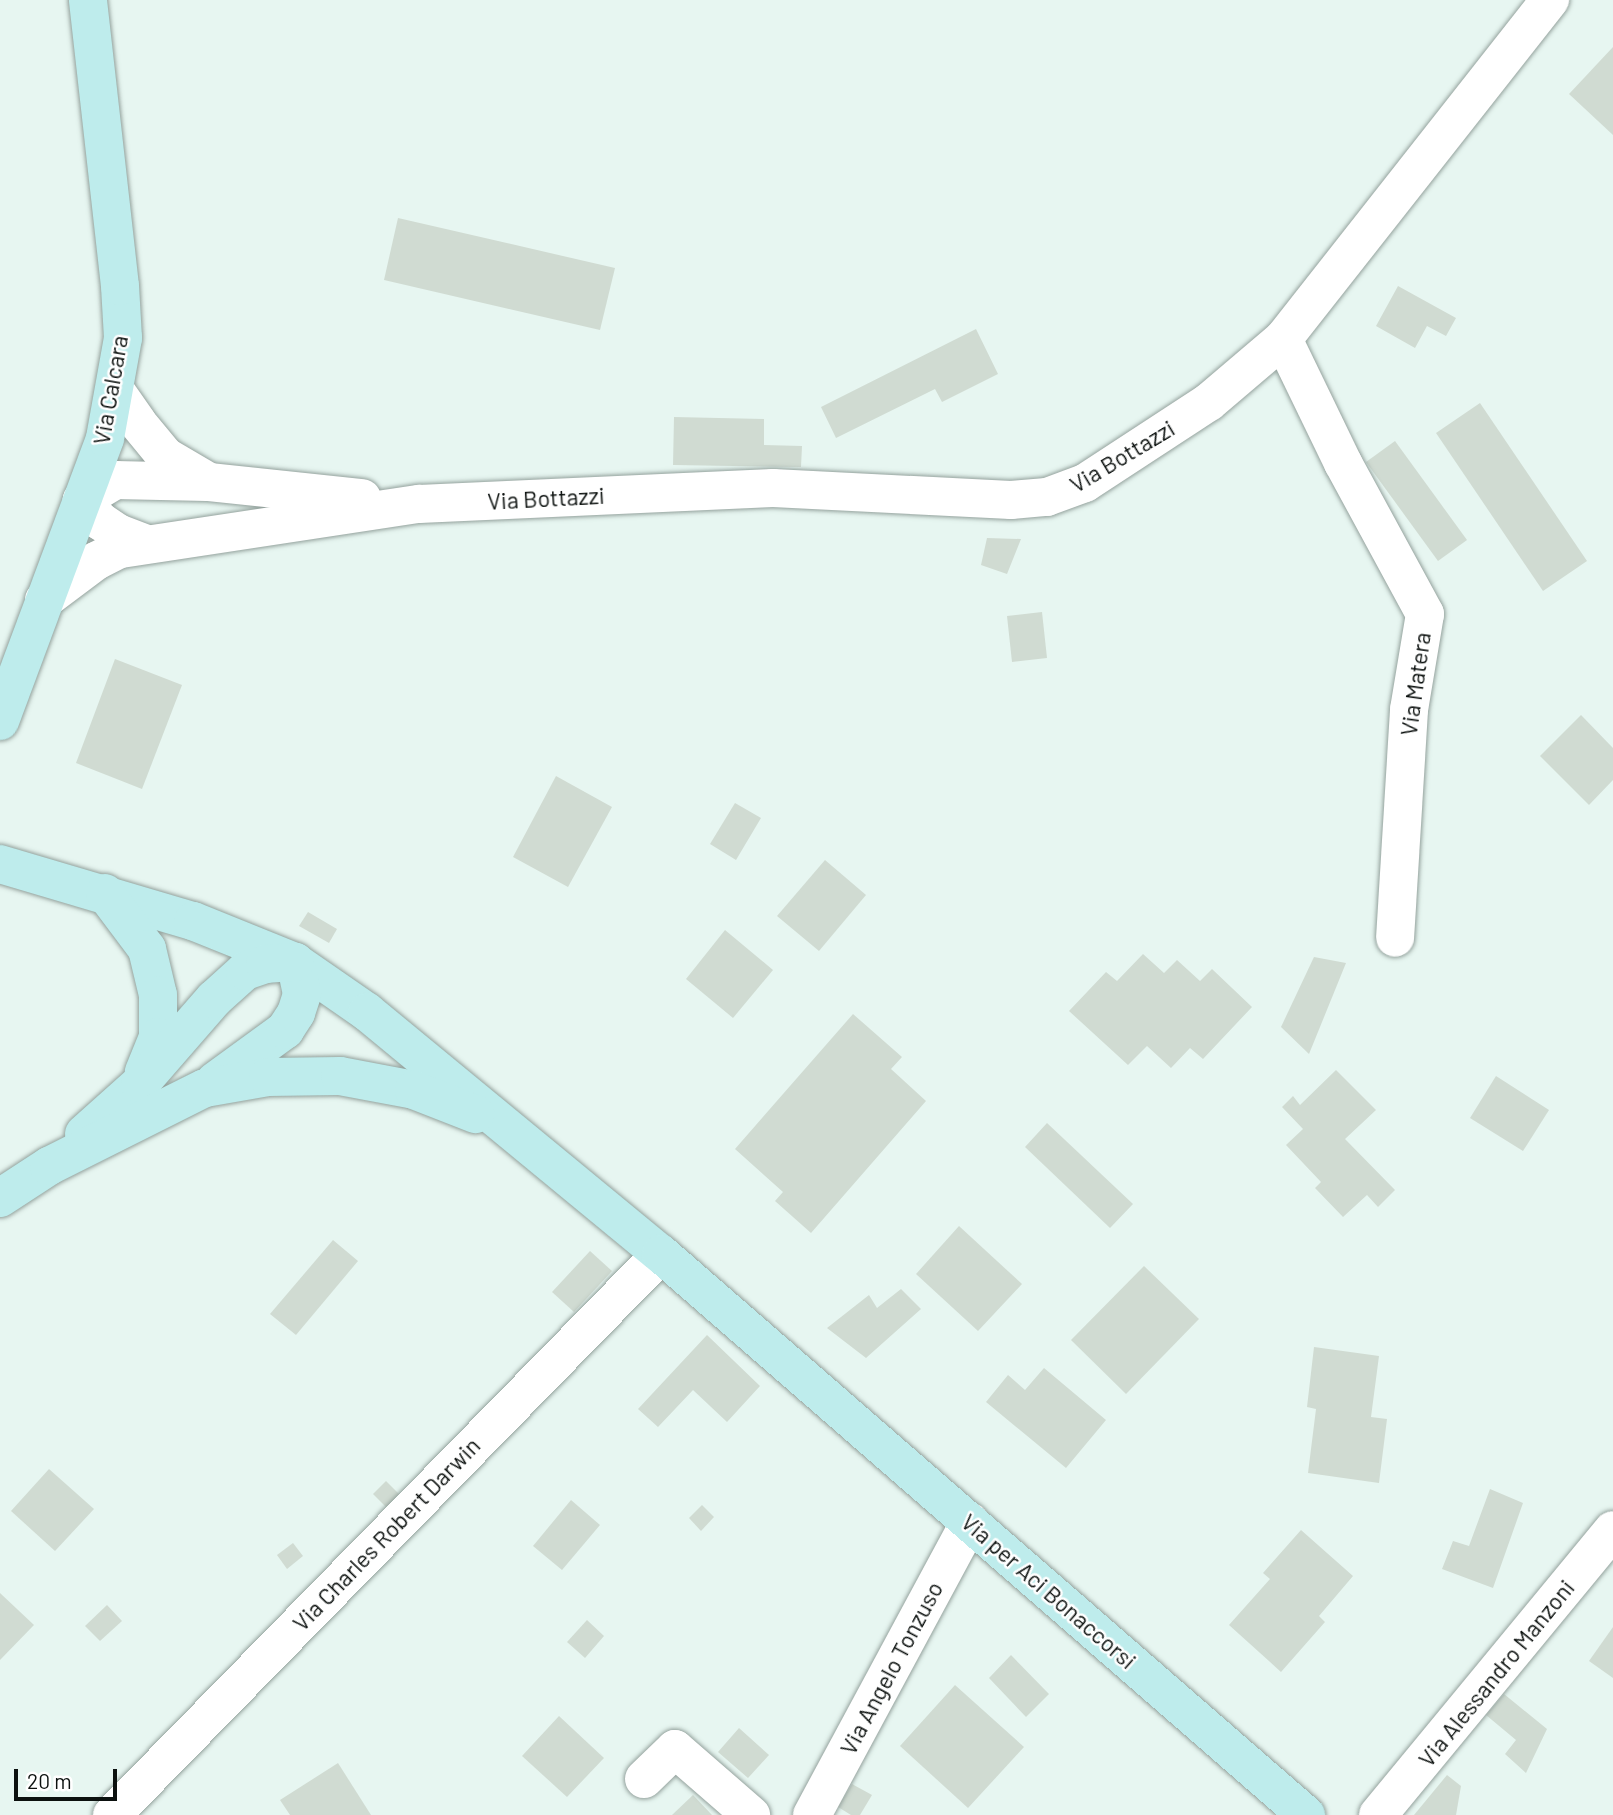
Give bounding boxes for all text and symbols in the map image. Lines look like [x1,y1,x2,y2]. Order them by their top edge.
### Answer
street label: Via Calcara [87,333,133,447]
street label: Via Bottazzi [1065,414,1179,498]
street label: Via Bottazzi [487,481,605,515]
street label: Via Matera [1394,630,1436,738]
street label: Via Charles Robert Darwin [287,1432,485,1636]
street label: Via per Aci Bonaccorsi [956,1508,1142,1674]
street label: Via Alessandro Manzoni [1412,1574,1580,1772]
street label: Via Angelo Tonzuso [834,1577,948,1759]
scale bar [18,1756,121,1800]
text: 20 m [27,1768,72,1793]

